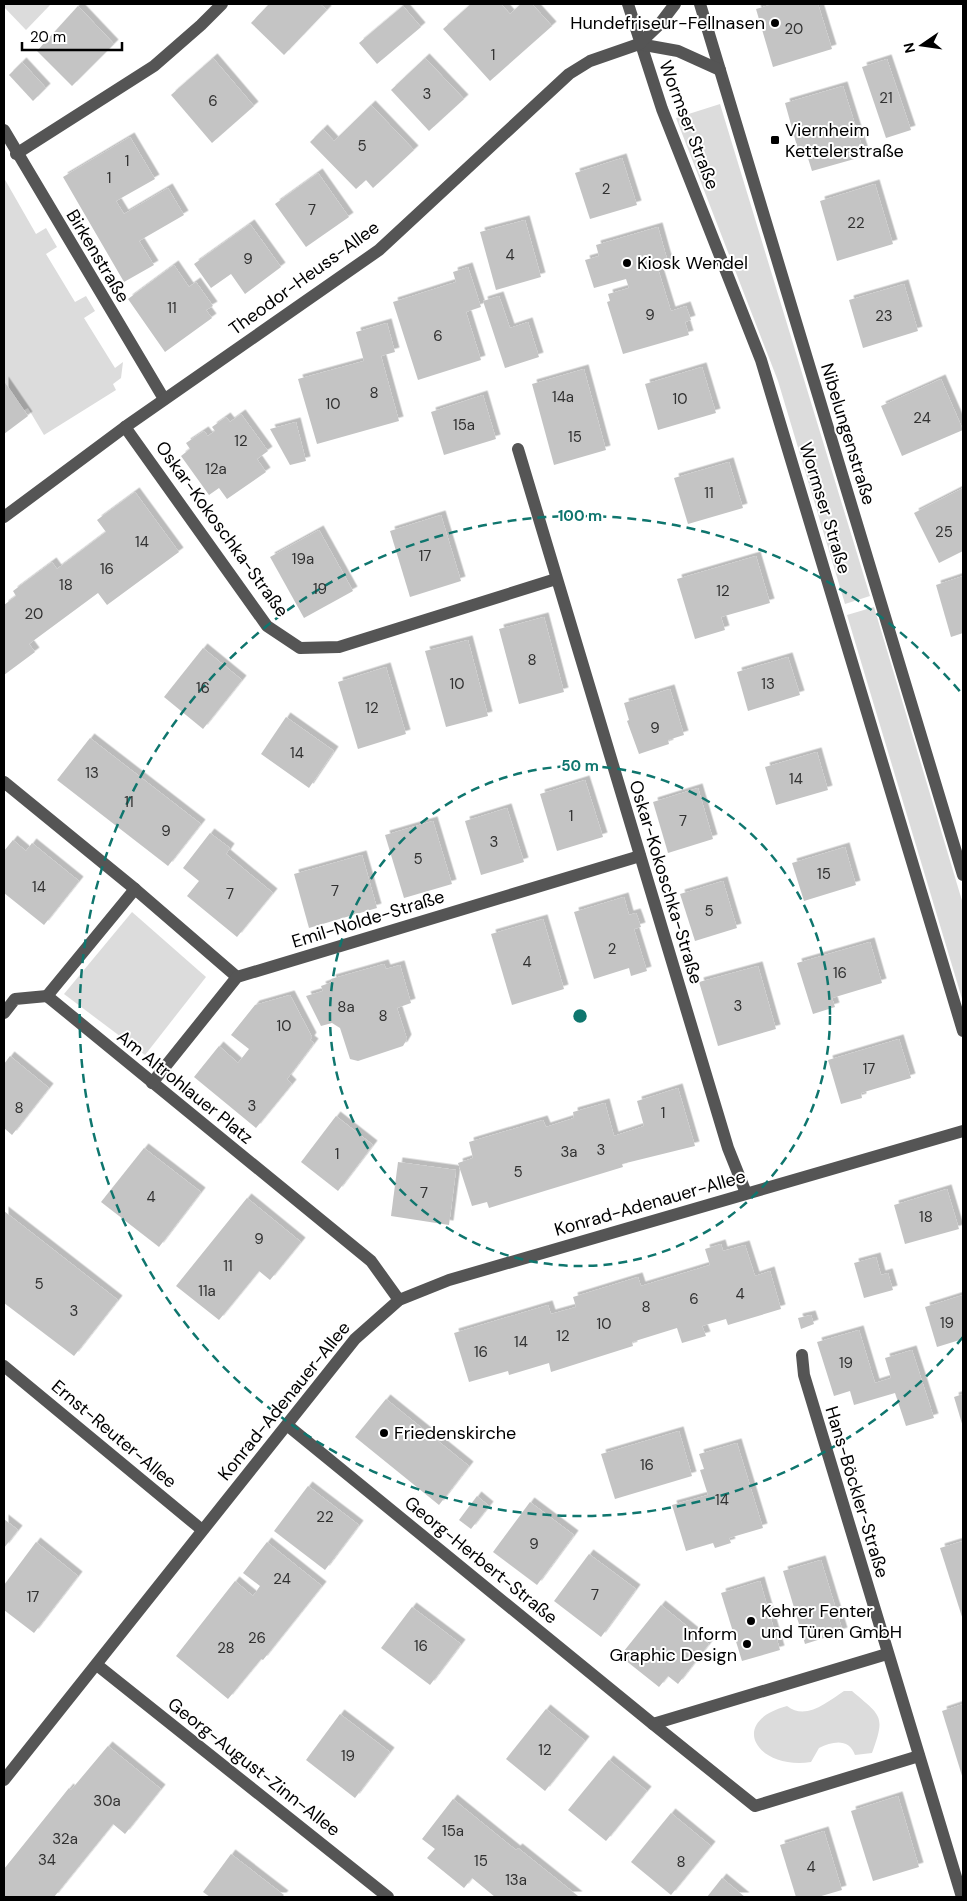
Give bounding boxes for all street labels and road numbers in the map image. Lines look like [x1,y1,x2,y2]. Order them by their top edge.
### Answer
street label: Wormser Straße [653,57,725,193]
street label: Birkenstraße [61,205,135,307]
street label: Theodor-Heuss-Allee [224,215,384,341]
street label: Nibelungenstraße [815,360,881,508]
street label: Oskar-Kokoschka-Straße [150,436,294,622]
street label: Wormser Straße [794,439,856,577]
street label: Oskar-Kokoschka-Straße [624,777,708,987]
street label: Emil-Nolde-Straße [289,884,447,954]
street label: Am Altrohlauer Platz [112,1025,258,1149]
street label: Konrad-Adenauer-Allee [552,1164,748,1242]
street label: Konrad-Adenauer-Allee [212,1317,356,1485]
street label: Ernst-Reuter-Allee [46,1374,182,1494]
street label: Hans-Böckler-Straße [819,1403,895,1581]
street label: Georg-Herbert-Straße [399,1491,563,1629]
street label: Georg-August-Zinn-Allee [163,1692,345,1842]

